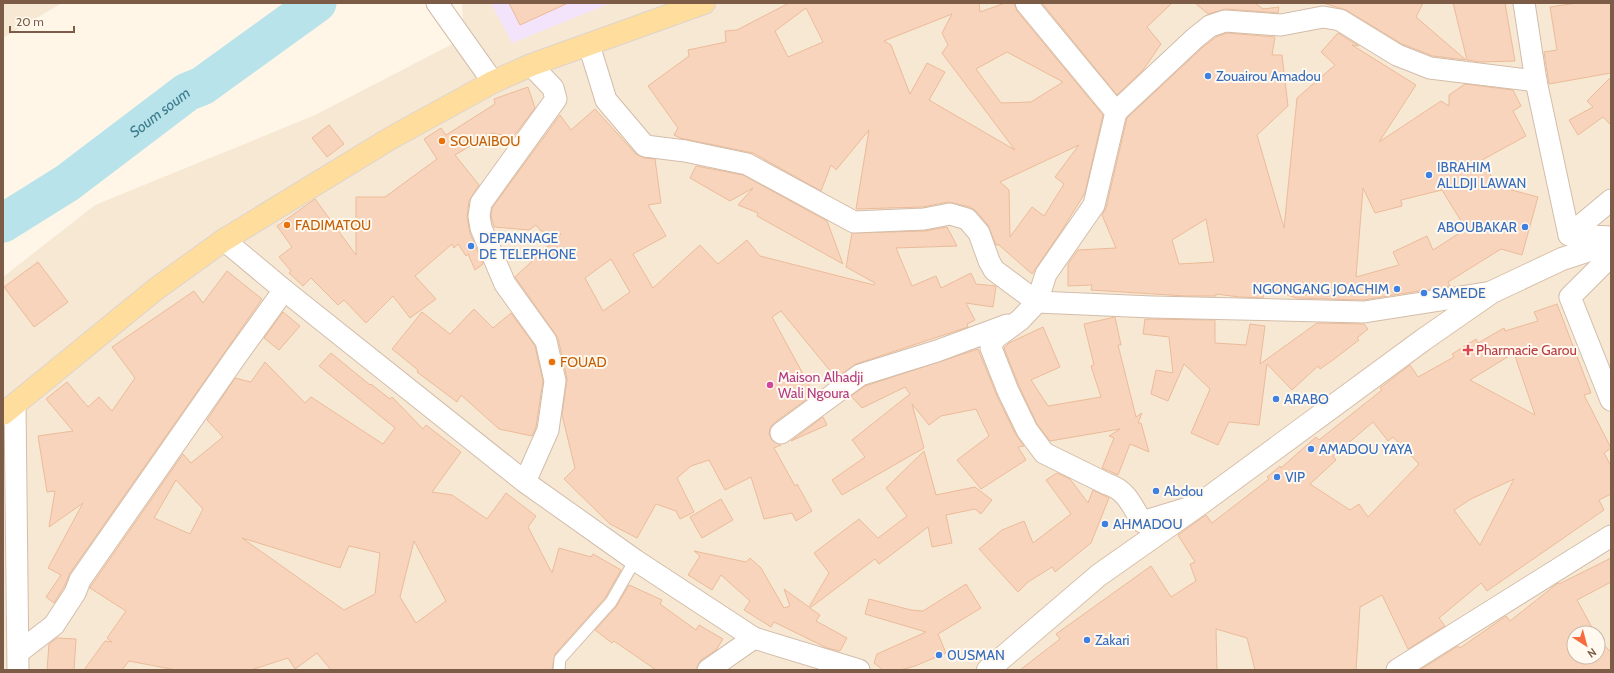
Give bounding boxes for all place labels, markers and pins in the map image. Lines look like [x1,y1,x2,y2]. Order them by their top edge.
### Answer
place label: Zouairou Amadou [1216,67,1321,85]
marker: Zouairou Amadou [1203,71,1213,81]
place label: SOUAIBOU [450,132,520,150]
marker: SOUAIBOU [437,136,447,146]
place label: IBRAHIM ALLDJI LAWAN [1437,158,1526,192]
marker: IBRAHIM ALLDJI LAWAN [1424,170,1434,180]
place label: FADIMATOU [295,216,371,234]
place label: ABOUBAKAR [1437,218,1518,236]
marker: FADIMATOU [282,220,292,230]
marker: ABOUBAKAR [1520,222,1530,232]
place label: DEPANNAGE DE TELEPHONE [479,229,577,263]
marker: DEPANNAGE DE TELEPHONE [466,241,476,251]
place label: NGONGANG JOACHIM [1253,280,1389,298]
marker: NGONGANG JOACHIM [1392,284,1402,294]
place label: SAMEDE [1432,284,1486,302]
marker: SAMEDE [1419,288,1429,298]
place label: Pharmacie Garou [1476,341,1577,359]
marker: Pharmacie Garou [1463,345,1473,355]
place label: FOUAD [560,353,607,371]
marker: FOUAD [547,357,557,367]
place label: Maison Alhadji Wali Ngoura [778,368,863,402]
marker: Maison Alhadji Wali Ngoura [765,380,775,390]
place label: ARABO [1284,390,1329,408]
marker: ARABO [1271,394,1281,404]
place label: AMADOU YAYA [1319,440,1413,458]
marker: AMADOU YAYA [1306,444,1316,454]
place label: VIP [1285,468,1305,486]
marker: VIP [1272,472,1282,482]
place label: Abdou [1164,482,1203,500]
marker: Abdou [1151,486,1161,496]
place label: AHMADOU [1113,515,1183,533]
marker: AHMADOU [1100,519,1110,529]
place label: Zakari [1095,631,1130,649]
marker: Zakari [1082,635,1092,645]
place label: 0USMAN [947,646,1005,664]
marker: 0USMAN [934,650,944,660]

